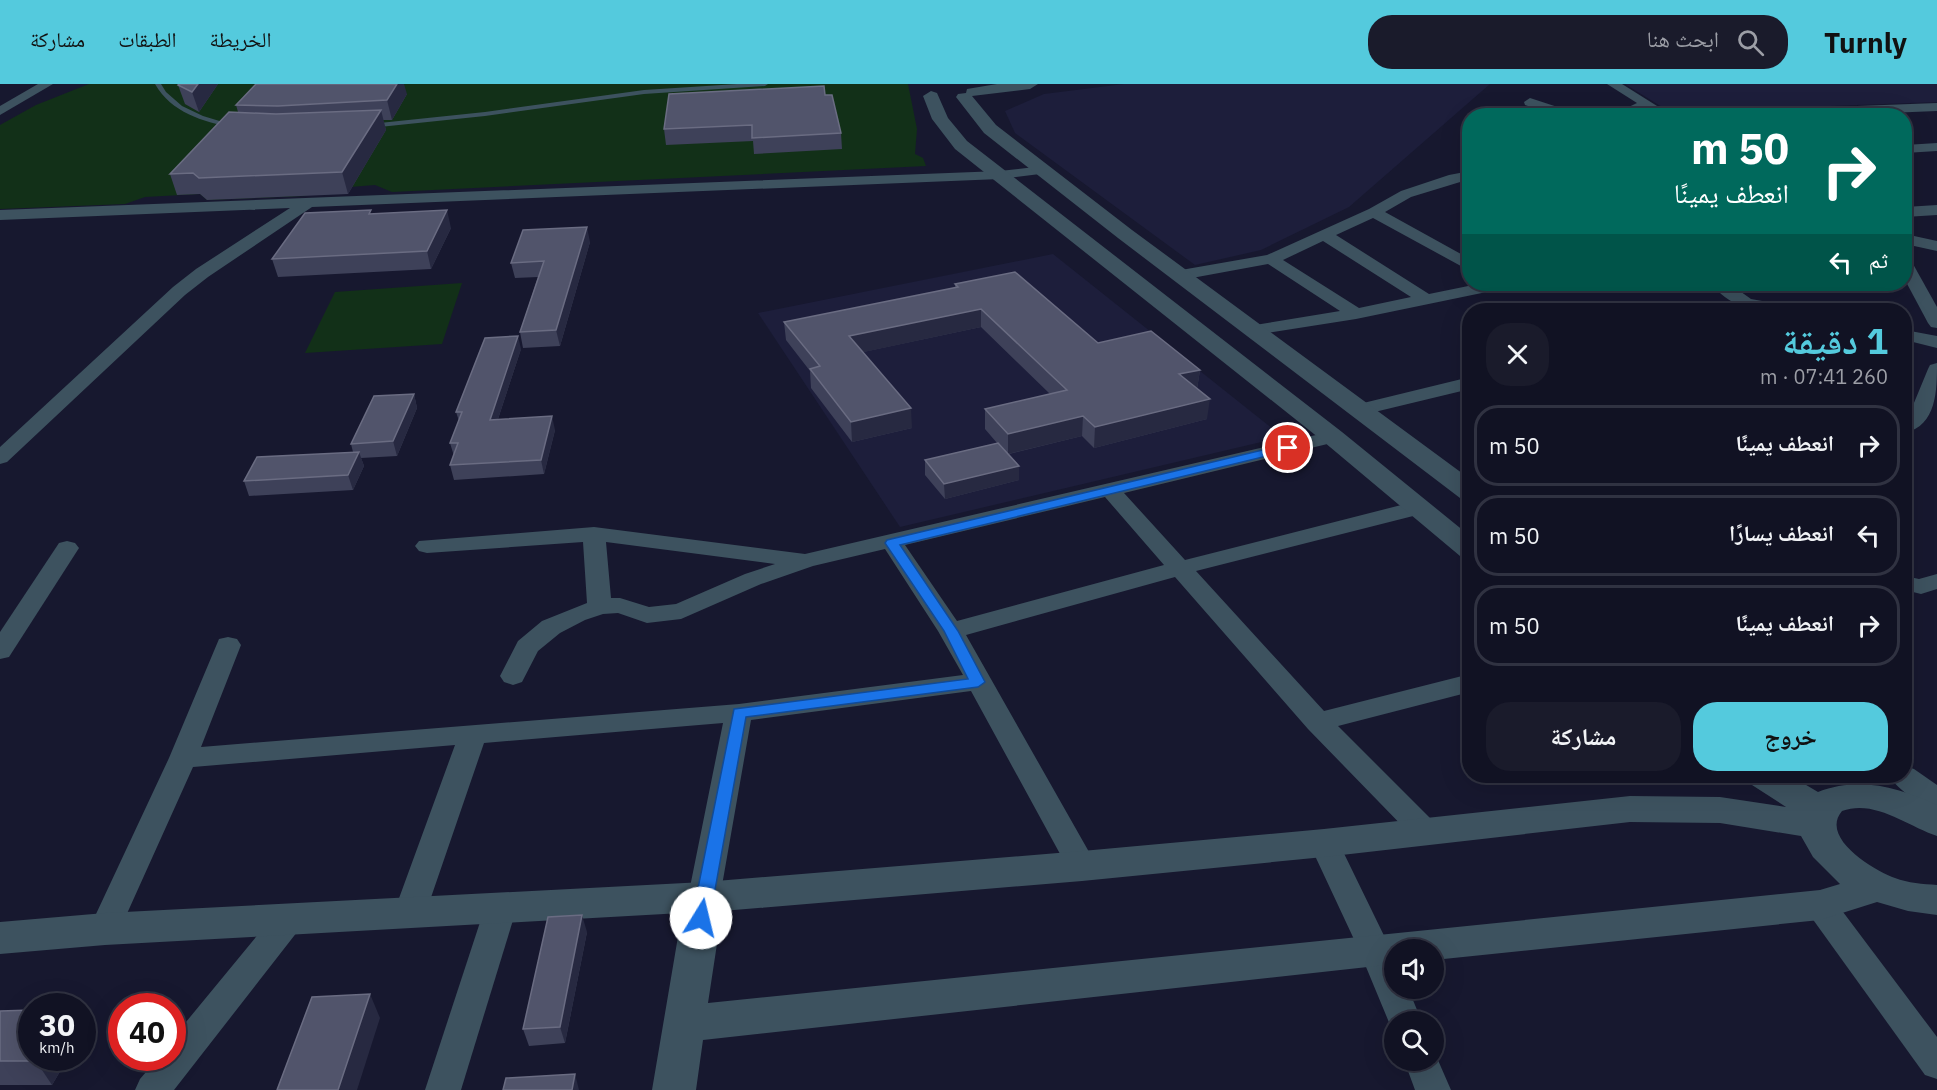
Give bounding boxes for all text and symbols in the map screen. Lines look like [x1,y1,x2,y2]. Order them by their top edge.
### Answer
search box [1368,15,1788,69]
text: ابحث هنا [1647,24,1719,53]
text: Turnly [1824,24,1907,61]
text: مشاركة [30,25,85,53]
text: الطبقات [118,25,177,53]
text: الخريطة [210,25,271,53]
icon: search [1734,26,1767,59]
text: 50 m [1691,121,1789,176]
icon: right [1810,132,1888,210]
text: انعطف يمينًا [1674,175,1789,210]
text: ثم [1869,245,1888,274]
icon: left [1824,246,1857,279]
text: 1 دقيقة [1782,317,1888,364]
button: close [1486,323,1549,386]
text: 260 m · 07:41 [1760,363,1888,390]
pin [1262,422,1313,473]
text: انعطف يمينًا [1736,428,1834,457]
icon: right [1852,429,1885,462]
icon: arrive [1271,431,1304,464]
text: 50 m [1489,431,1540,460]
text: انعطف يسارًا [1729,518,1834,547]
icon: left [1852,519,1885,552]
text: 50 m [1489,521,1540,550]
text: انعطف يمينًا [1736,608,1834,637]
icon: right [1852,609,1885,642]
text: 50 m [1489,611,1540,640]
button: مشاركة [1486,702,1681,771]
button: خروج [1693,702,1888,771]
position arrow [669,886,733,950]
map controls [1384,939,1444,1071]
button: sound [1384,939,1444,999]
speed limit sign: 40 [108,993,186,1071]
text: 30 [39,1005,75,1044]
button: search [1384,1011,1444,1071]
text: km/h [39,1038,75,1057]

